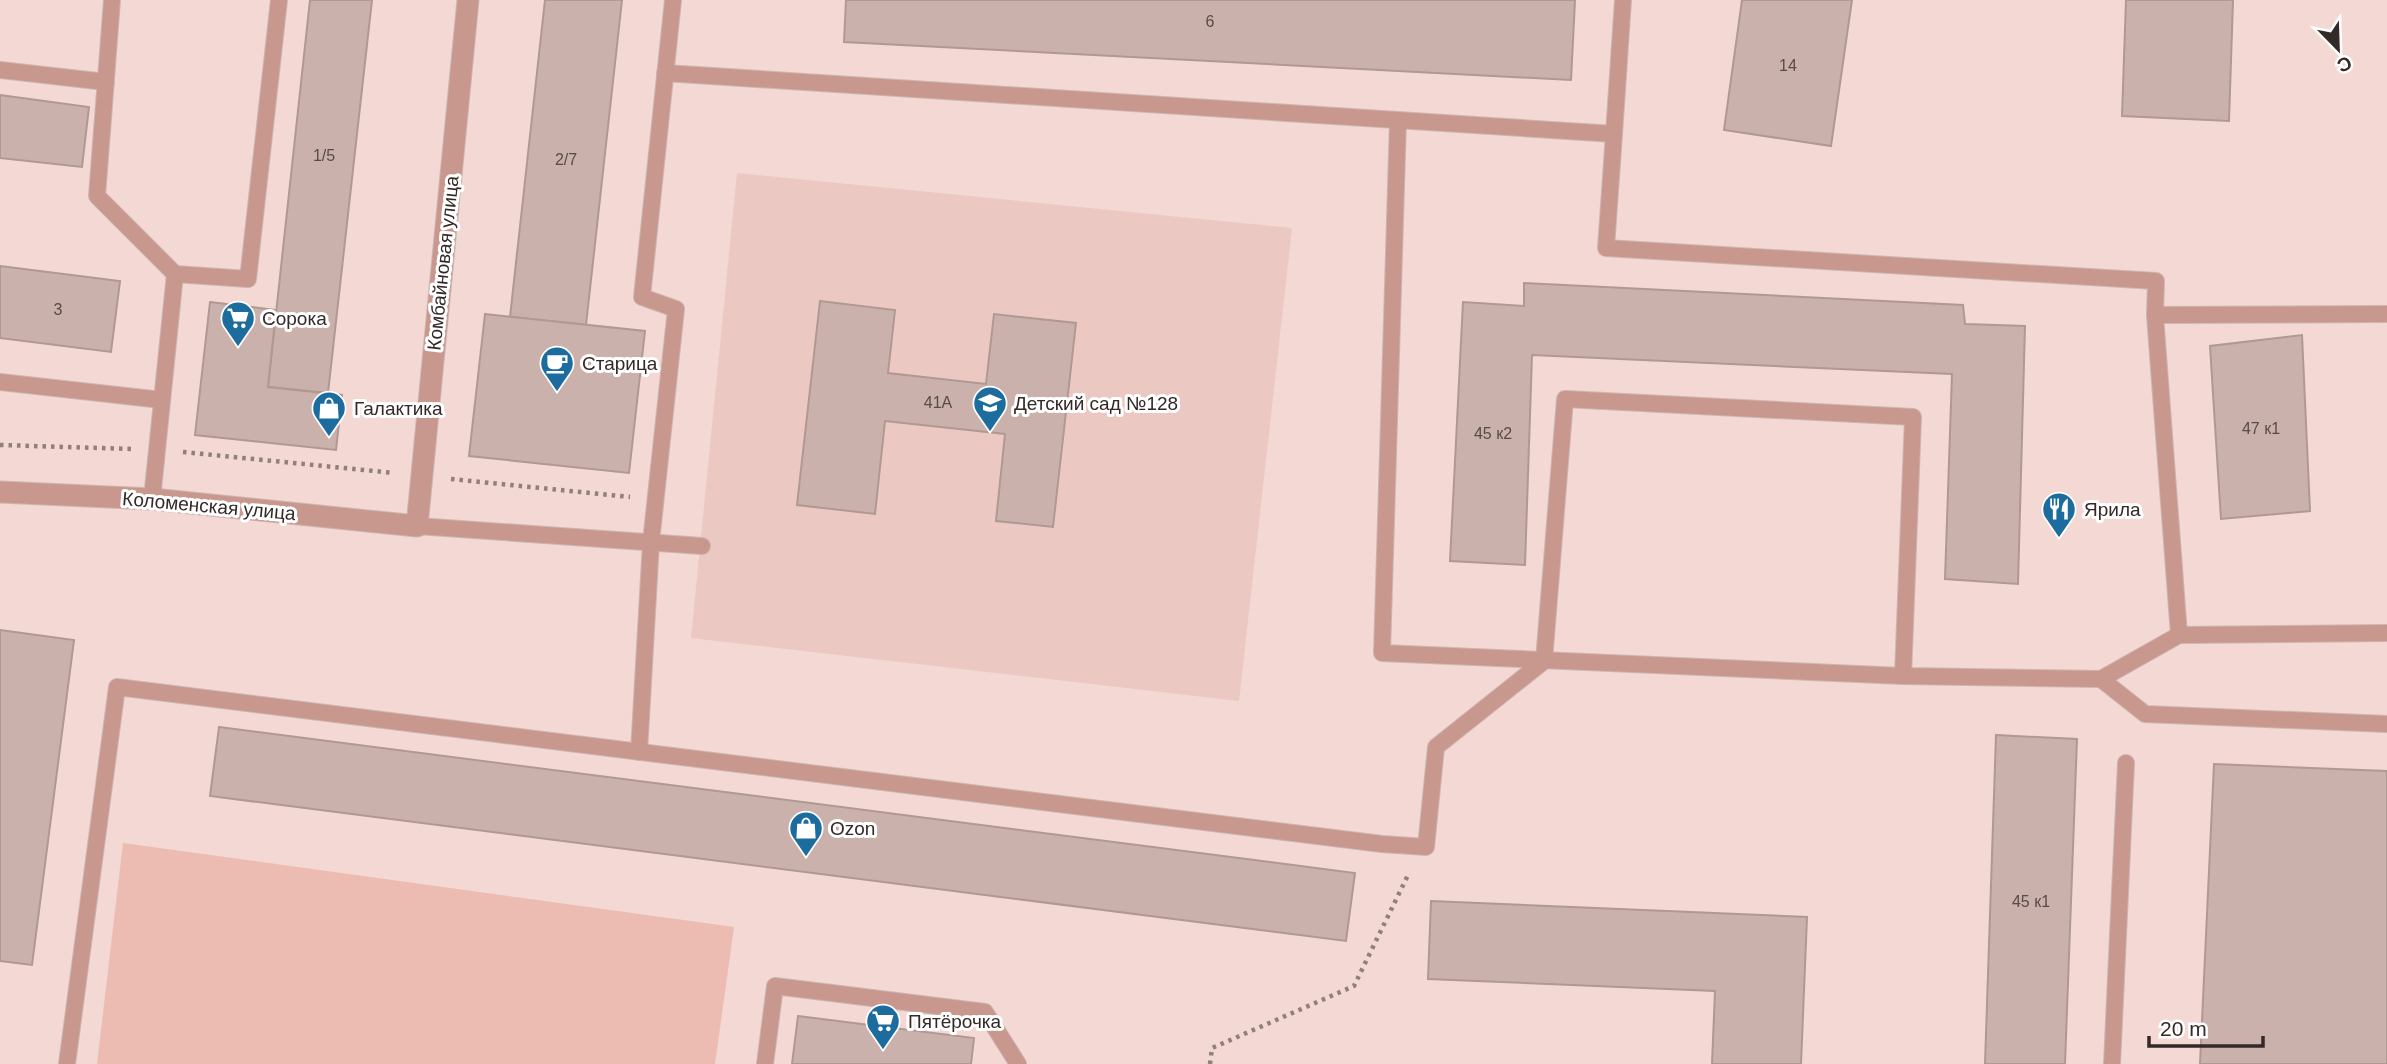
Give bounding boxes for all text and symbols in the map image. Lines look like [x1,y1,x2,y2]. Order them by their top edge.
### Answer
house number: 6 [1206,13,1215,30]
north arrow [2303,14,2373,84]
text: С [2334,52,2355,77]
house number: 14 [1779,57,1797,74]
house number: 1/5 [313,147,335,164]
house number: 2/7 [555,151,577,168]
street label: Комбайновая улица [423,174,463,351]
supermarket icon: Сорока [219,299,257,348]
house number: 3 [54,301,63,318]
place label: Сорока [262,308,327,329]
cafe icon: Старица [538,344,576,393]
place label: Старица [582,353,658,374]
school or university icon: Детский сад №128 [971,384,1009,433]
shop icon: Галактика [310,389,348,438]
place label: Детский сад №128 [1014,393,1178,414]
house number: 41А [924,394,953,411]
place label: Галактика [354,398,443,419]
house number: 47 к1 [2242,420,2280,437]
house number: 45 к2 [1474,425,1512,442]
street label: Коломенская улица [122,488,297,524]
restaurant icon: Ярила [2040,490,2078,539]
place label: Ярила [2084,499,2141,520]
shop icon: Ozon [787,809,825,858]
place label: Ozon [830,818,875,839]
house number: 45 к1 [2012,893,2050,910]
supermarket icon: Пятёрочка [864,1002,902,1051]
scale bar [2149,1004,2263,1048]
place label: Пятёрочка [908,1011,1002,1032]
text: 20 m [2160,1017,2207,1040]

